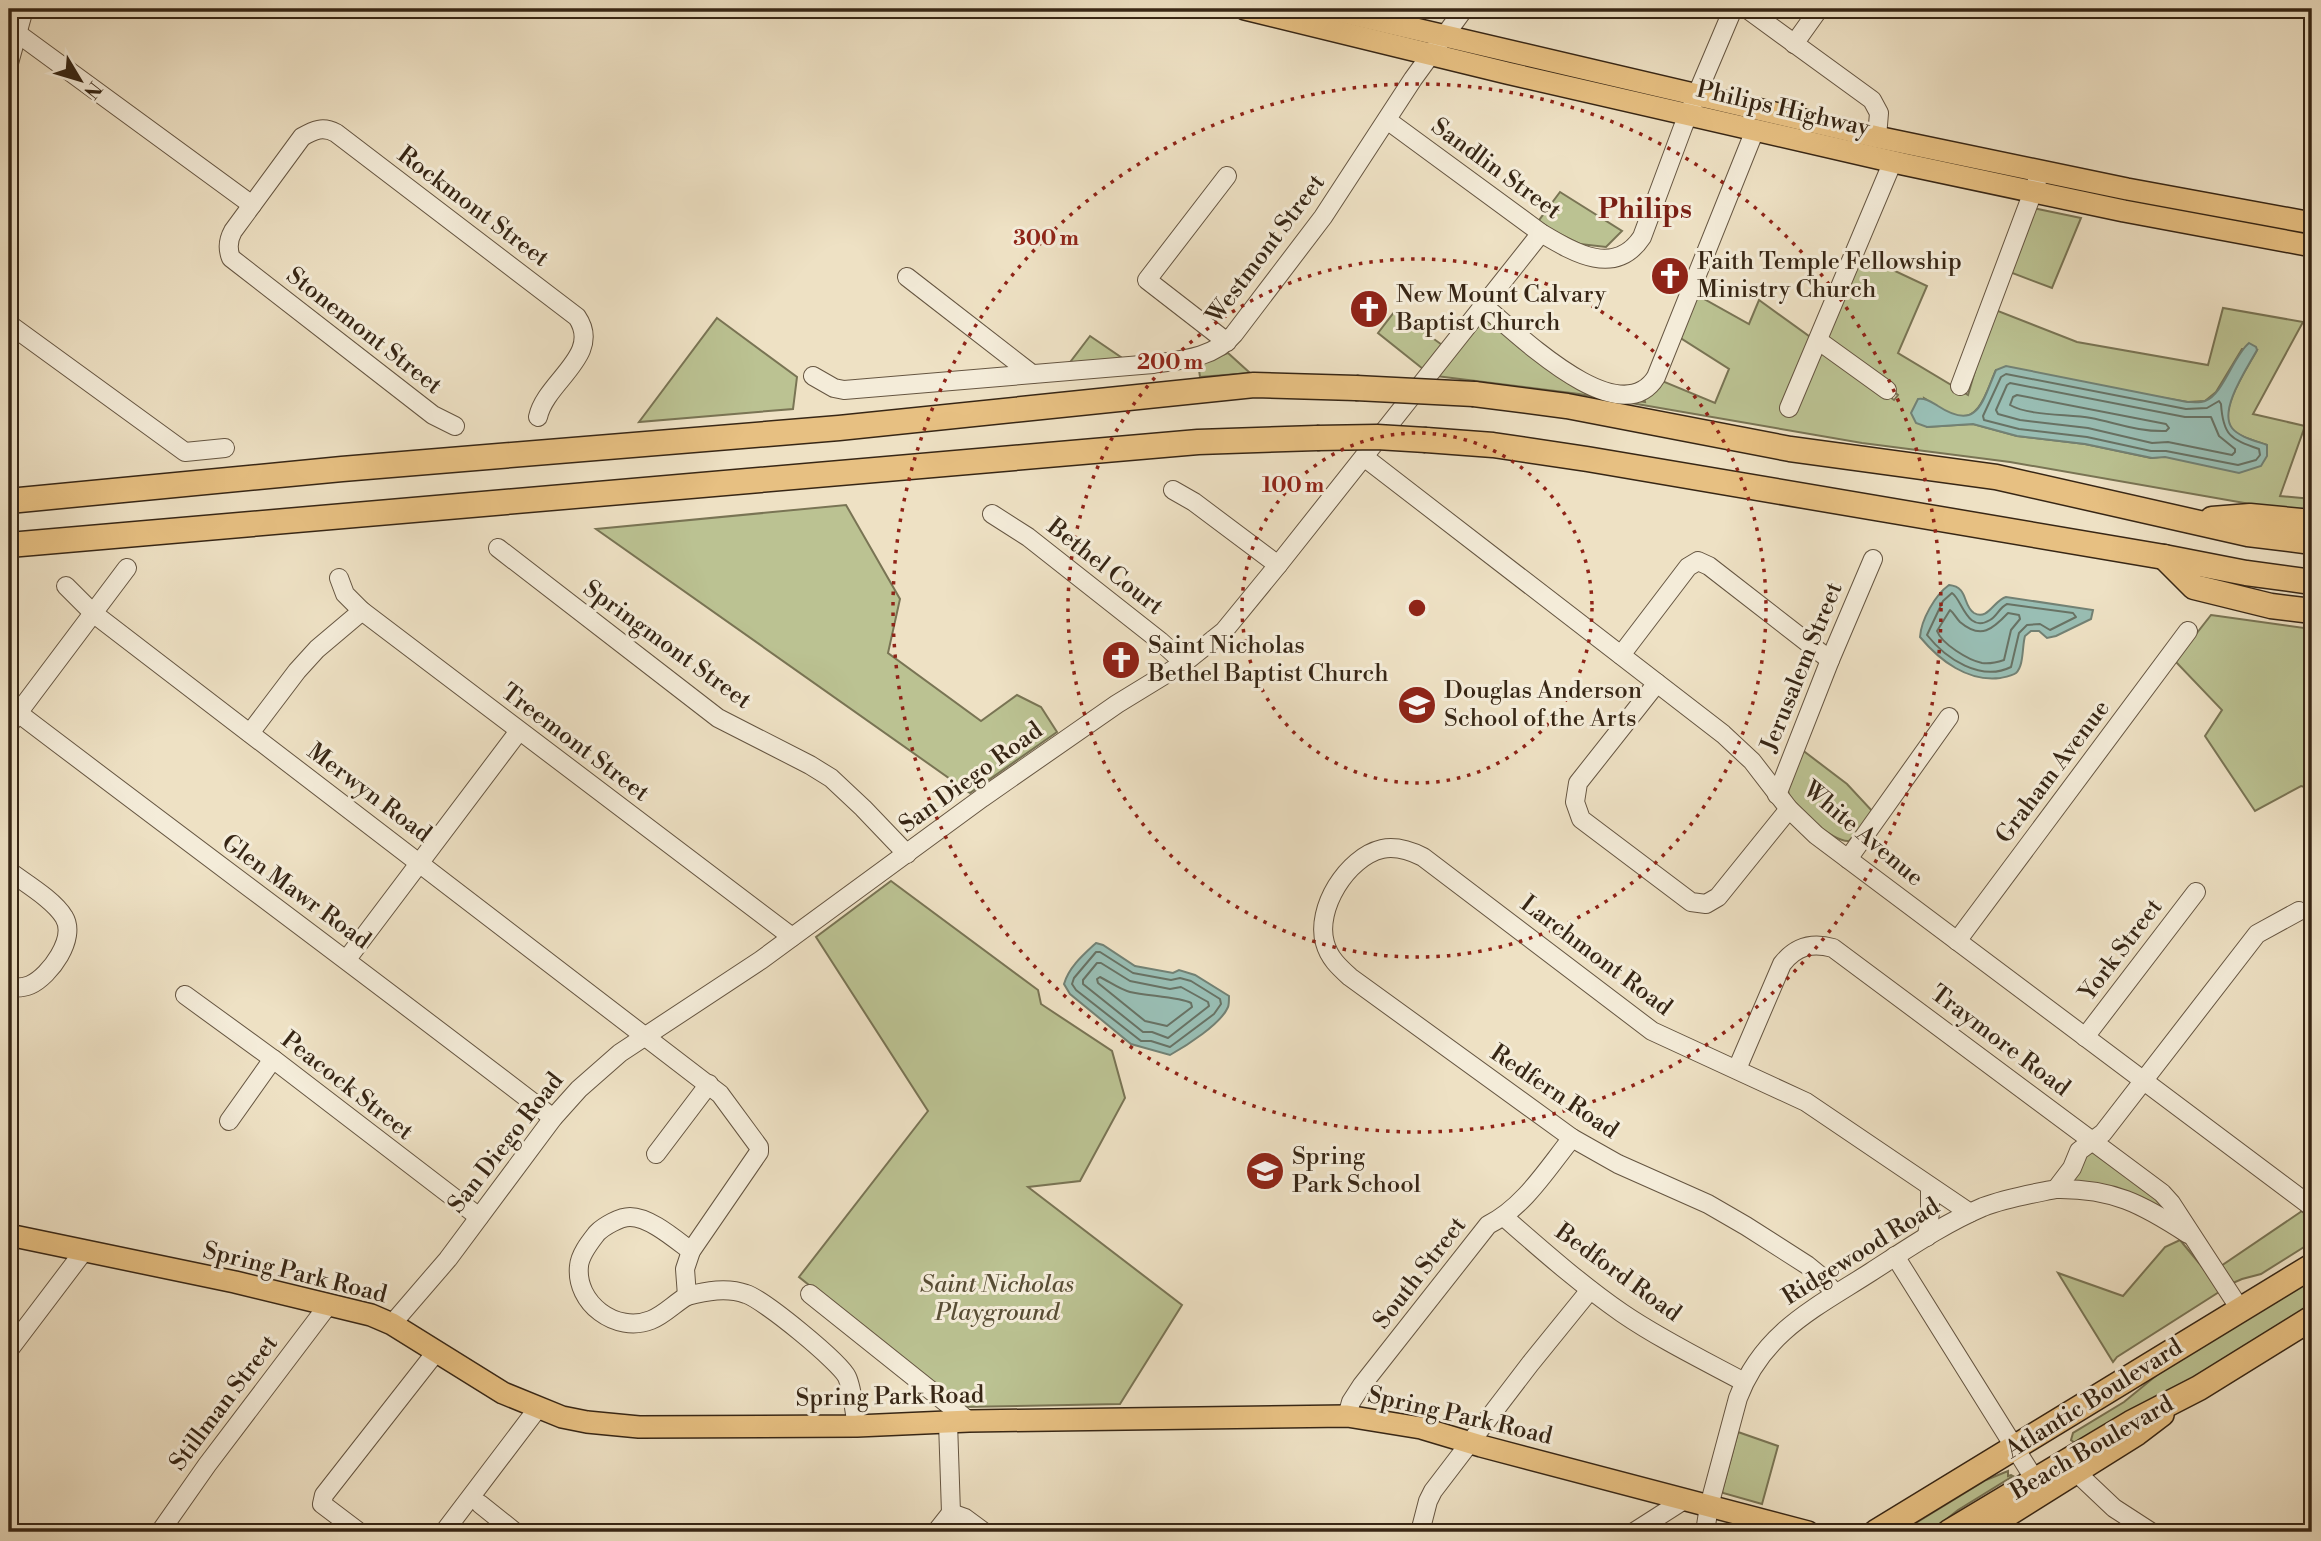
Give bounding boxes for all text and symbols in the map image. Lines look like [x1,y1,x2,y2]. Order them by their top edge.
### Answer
north arrow [46,46,116,116]
street label: Philips Highway [1693,74,1873,144]
text: N [79,77,107,103]
street label: Sandlin Street [1425,112,1567,226]
street label: Rockmont Street [391,140,555,274]
street label: Westmont Street [1200,168,1332,330]
district label: Philips [1598,192,1692,227]
text: 300 m [1013,226,1079,252]
place label: Faith Temple Fellowship Ministry Church [1697,247,1962,305]
church icon: Faith Temple Fellowship Ministry Church [1649,255,1691,297]
street label: Stonemont Street [280,261,448,401]
place label: New Mount Calvary Baptist Church [1395,280,1606,338]
church icon: New Mount Calvary Baptist Church [1348,288,1390,330]
text: 200 m [1137,350,1203,376]
text: 100 m [1262,473,1324,499]
street label: Bethel Court [1040,512,1170,622]
street label: Springmont Street [577,574,757,716]
street label: Jerusalem Street [1754,577,1850,757]
centre of rings [1405,596,1429,620]
place label: Saint Nicholas Bethel Baptist Church [1147,631,1388,689]
church icon: Saint Nicholas Bethel Baptist Church [1100,639,1142,681]
place label: Douglas Anderson School of the Arts [1444,676,1642,734]
street label: Treemont Street [495,678,655,809]
school or university icon: Douglas Anderson School of the Arts [1396,684,1438,726]
street label: Graham Avenue [1989,694,2117,850]
street label: San Diego Road [893,716,1049,840]
street label: Merwyn Road [301,737,437,850]
street label: White Avenue [1796,774,1929,893]
street label: Glen Mawr Road [216,828,377,956]
street label: Larchmont Road [1514,889,1678,1023]
street label: York Street [2072,893,2169,1009]
street label: Traymore Road [1924,979,2076,1103]
street label: Peacock Street [275,1025,419,1147]
street label: Redfern Road [1484,1038,1624,1146]
street label: San Diego Road [442,1066,570,1219]
place label: Spring Park School [1292,1142,1421,1200]
school or university icon: Spring Park School [1244,1150,1286,1192]
street label: Ridgewood Road [1777,1191,1946,1312]
street label: South Street [1367,1211,1473,1335]
street label: Bedford Road [1548,1217,1687,1329]
street label: Spring Park Road [200,1236,390,1310]
park label: Saint Nicholas Playground [920,1270,1074,1328]
street label: Stillman Street [163,1329,285,1477]
street label: Atlantic Boulevard [1999,1332,2188,1466]
street label: Spring Park Road [795,1380,985,1414]
street label: Spring Park Road [1365,1380,1556,1452]
street label: Beach Boulevard [2004,1389,2179,1507]

